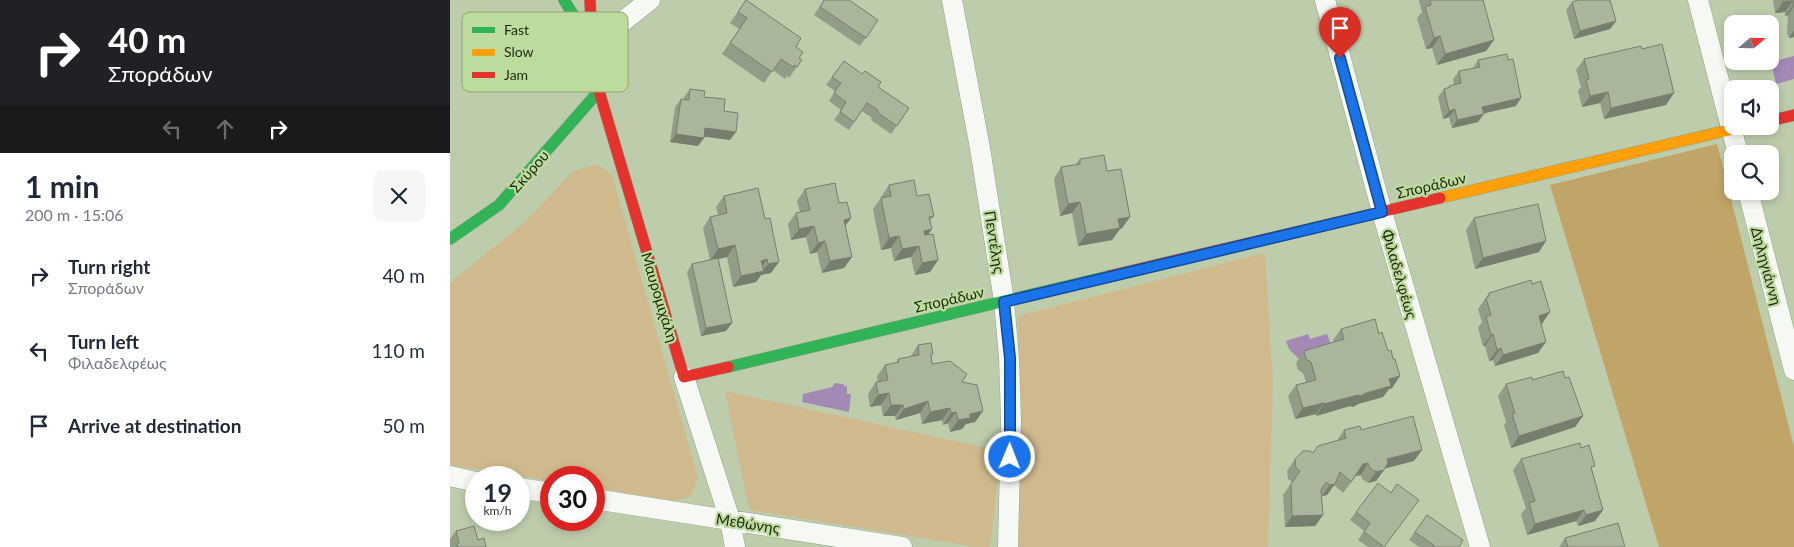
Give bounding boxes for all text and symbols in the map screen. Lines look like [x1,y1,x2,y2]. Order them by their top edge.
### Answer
pin [1319,7,1361,58]
legend [462,12,628,92]
icon: arrive [1326,14,1354,42]
north arrow [1724,15,1779,70]
map controls [1724,15,1779,200]
text: 40 m [108,18,186,60]
icon: right [25,20,90,85]
text: Fast [504,21,529,38]
text: Slow [504,43,534,60]
text: Σποράδων [108,60,212,87]
text: Jam [504,66,528,83]
button: sound [1724,80,1779,135]
icon: left [158,115,186,143]
icon: ahead [211,115,239,143]
icon: right [264,115,292,143]
button: search [1724,145,1779,200]
street label: Σκύρου [506,146,552,196]
text: 1 min [25,168,99,204]
street label: Σποράδων [1394,168,1468,202]
button: close [373,170,425,222]
text: 200 m · 15:06 [25,205,124,224]
street label: Πεντέλης [981,209,1009,275]
street label: Δηληγιάννη [1748,225,1786,307]
street label: Φιλαδελφέως [1379,227,1421,321]
street label: Μαυρομιχάλη [638,250,682,344]
text: Turn right [68,255,150,278]
icon: right [25,262,53,290]
text: 40 m [382,264,425,287]
text: Σποράδων [68,278,144,297]
street label: Σποράδων [912,282,986,316]
text: Turn left [68,330,139,353]
icon: left [25,337,53,365]
text: 110 m [371,339,425,362]
text: Φιλαδελφέως [68,353,166,372]
icon: arrive [25,412,53,440]
text: Arrive at destination [68,414,241,437]
text: 50 m [382,414,425,437]
position arrow [983,430,1035,482]
speed limit sign: 30 [540,466,605,531]
text: 19 [483,477,512,507]
text: km/h [483,503,512,518]
street label: Μεθώνης [715,509,781,537]

